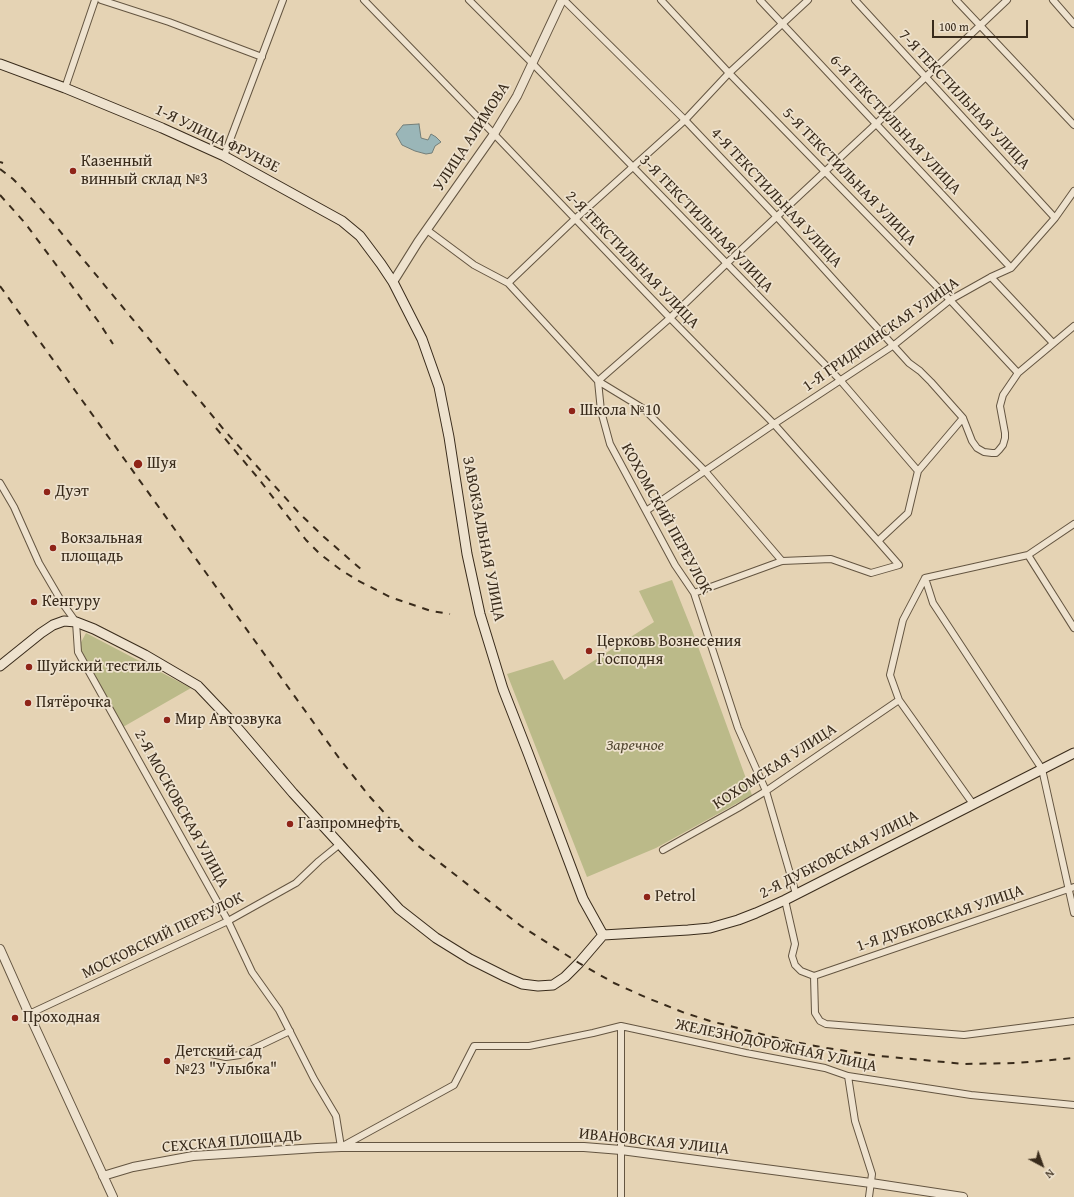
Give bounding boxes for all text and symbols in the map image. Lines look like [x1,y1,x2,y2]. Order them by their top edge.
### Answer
scale bar [934,12,1030,38]
text: 100 m [939,18,969,35]
street label: 7-Я ТЕКСТИЛЬНАЯ УЛИЦА [894,26,1034,174]
street label: 6-Я ТЕКСТИЛЬНАЯ УЛИЦА [825,51,965,199]
street label: УЛИЦА АЛИМОВА [430,79,514,195]
street label: 1-Я УЛИЦА ФРУНЗЕ [152,101,282,177]
street label: 5-Я ТЕКСТИЛЬНАЯ УЛИЦА [778,104,920,250]
street label: 4-Я ТЕКСТИЛЬНАЯ УЛИЦА [706,124,846,272]
street label: 3-Я ТЕКСТИЛЬНАЯ УЛИЦА [635,151,777,297]
place label: Казенный винный склад №3 [81,152,208,190]
marker: Казенный винный склад №3 [68,166,78,176]
street label: 2-Я ТЕКСТИЛЬНАЯ УЛИЦА [561,187,703,333]
street label: 1-Я ГРИДКИНСКАЯ УЛИЦА [799,274,963,396]
place label: Школа №10 [580,401,660,421]
marker: Школа №10 [567,406,577,416]
street label: КОХОМСКИЙ ПЕРЕУЛОК [616,440,716,598]
place label: Шуя [147,454,177,474]
street label: ЗАВОКЗАЛЬНАЯ УЛИЦА [458,455,508,623]
marker: Шуя [132,458,144,470]
place label: Дуэт [55,482,89,502]
marker: Дуэт [42,487,52,497]
place label: Вокзальная площадь [61,529,143,567]
marker: Вокзальная площадь [48,543,58,553]
place label: Кенгуру [42,592,100,612]
marker: Кенгуру [29,597,39,607]
place label: Церковь Вознесения Господня [597,632,741,670]
marker: Церковь Вознесения Господня [584,646,594,656]
place label: Шуйский тестиль [37,657,162,677]
marker: Шуйский тестиль [24,662,34,672]
place label: Пятёрочка [36,693,111,713]
marker: Пятёрочка [23,698,33,708]
place label: Мир Автозвука [175,710,282,730]
marker: Мир Автозвука [162,715,172,725]
street label: КОХОМСКАЯ УЛИЦА [710,720,840,814]
street label: 2-Я МОСКОВСКАЯ УЛИЦА [130,727,232,891]
park label: Заречное [606,736,664,756]
street label: 2-Я ДУБКОВСКАЯ УЛИЦА [756,807,922,903]
place label: Газпромнефть [298,814,400,834]
marker: Газпромнефть [285,819,295,829]
street label: 1-Я ДУБКОВСКАЯ УЛИЦА [854,881,1026,957]
place label: Petrol [655,887,696,907]
street label: МОСКОВСКИЙ ПЕРЕУЛОК [79,888,247,984]
marker: Petrol [642,892,652,902]
place label: Проходная [23,1008,100,1028]
marker: Проходная [10,1013,20,1023]
street label: ЖЕЛЕЗНОДОРОЖНАЯ УЛИЦА [673,1015,879,1077]
place label: Детский сад №23 "Улыбка" [175,1042,277,1080]
marker: Детский сад №23 "Улыбка" [162,1056,172,1066]
street label: ИВАНОВСКАЯ УЛИЦА [578,1125,730,1159]
street label: СЕХСКАЯ ПЛОЩАДЬ [161,1126,303,1158]
north arrow [1022,1145,1062,1185]
text: N [1042,1166,1058,1183]

